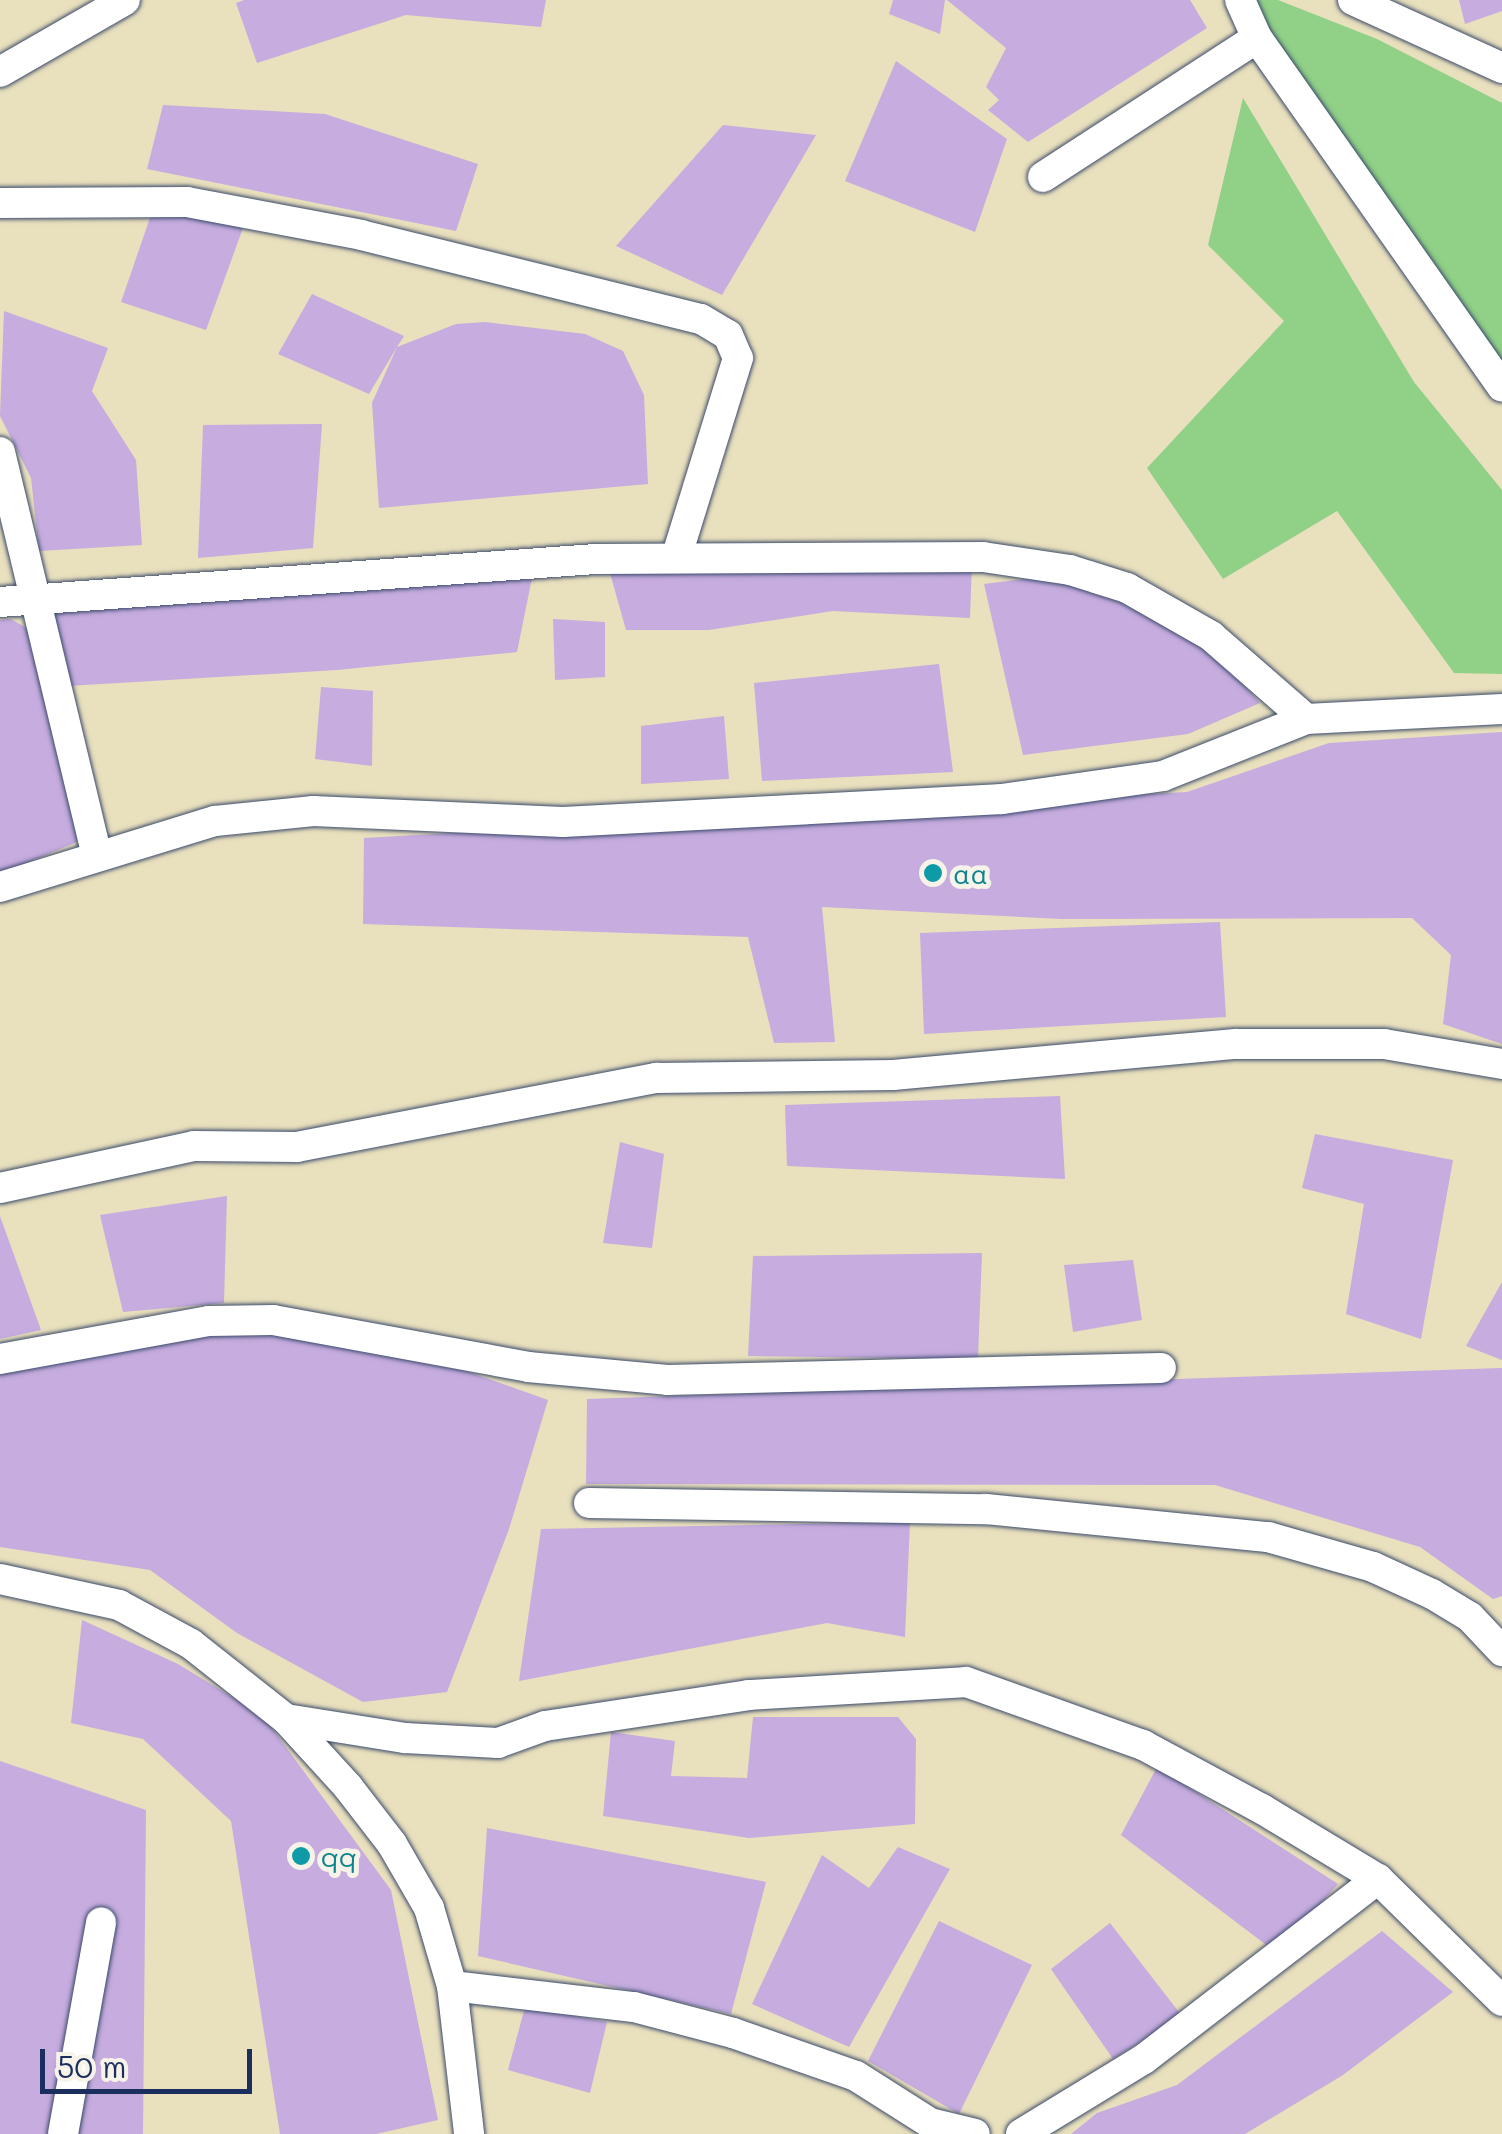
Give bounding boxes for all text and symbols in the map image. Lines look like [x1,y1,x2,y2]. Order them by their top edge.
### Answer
place label: aa [953,856,988,890]
marker: aa [922,862,944,884]
place label: qq [321,1839,357,1873]
marker: qq [290,1845,312,1867]
scale bar [45,2029,258,2091]
text: 50 m [57,2046,127,2086]

